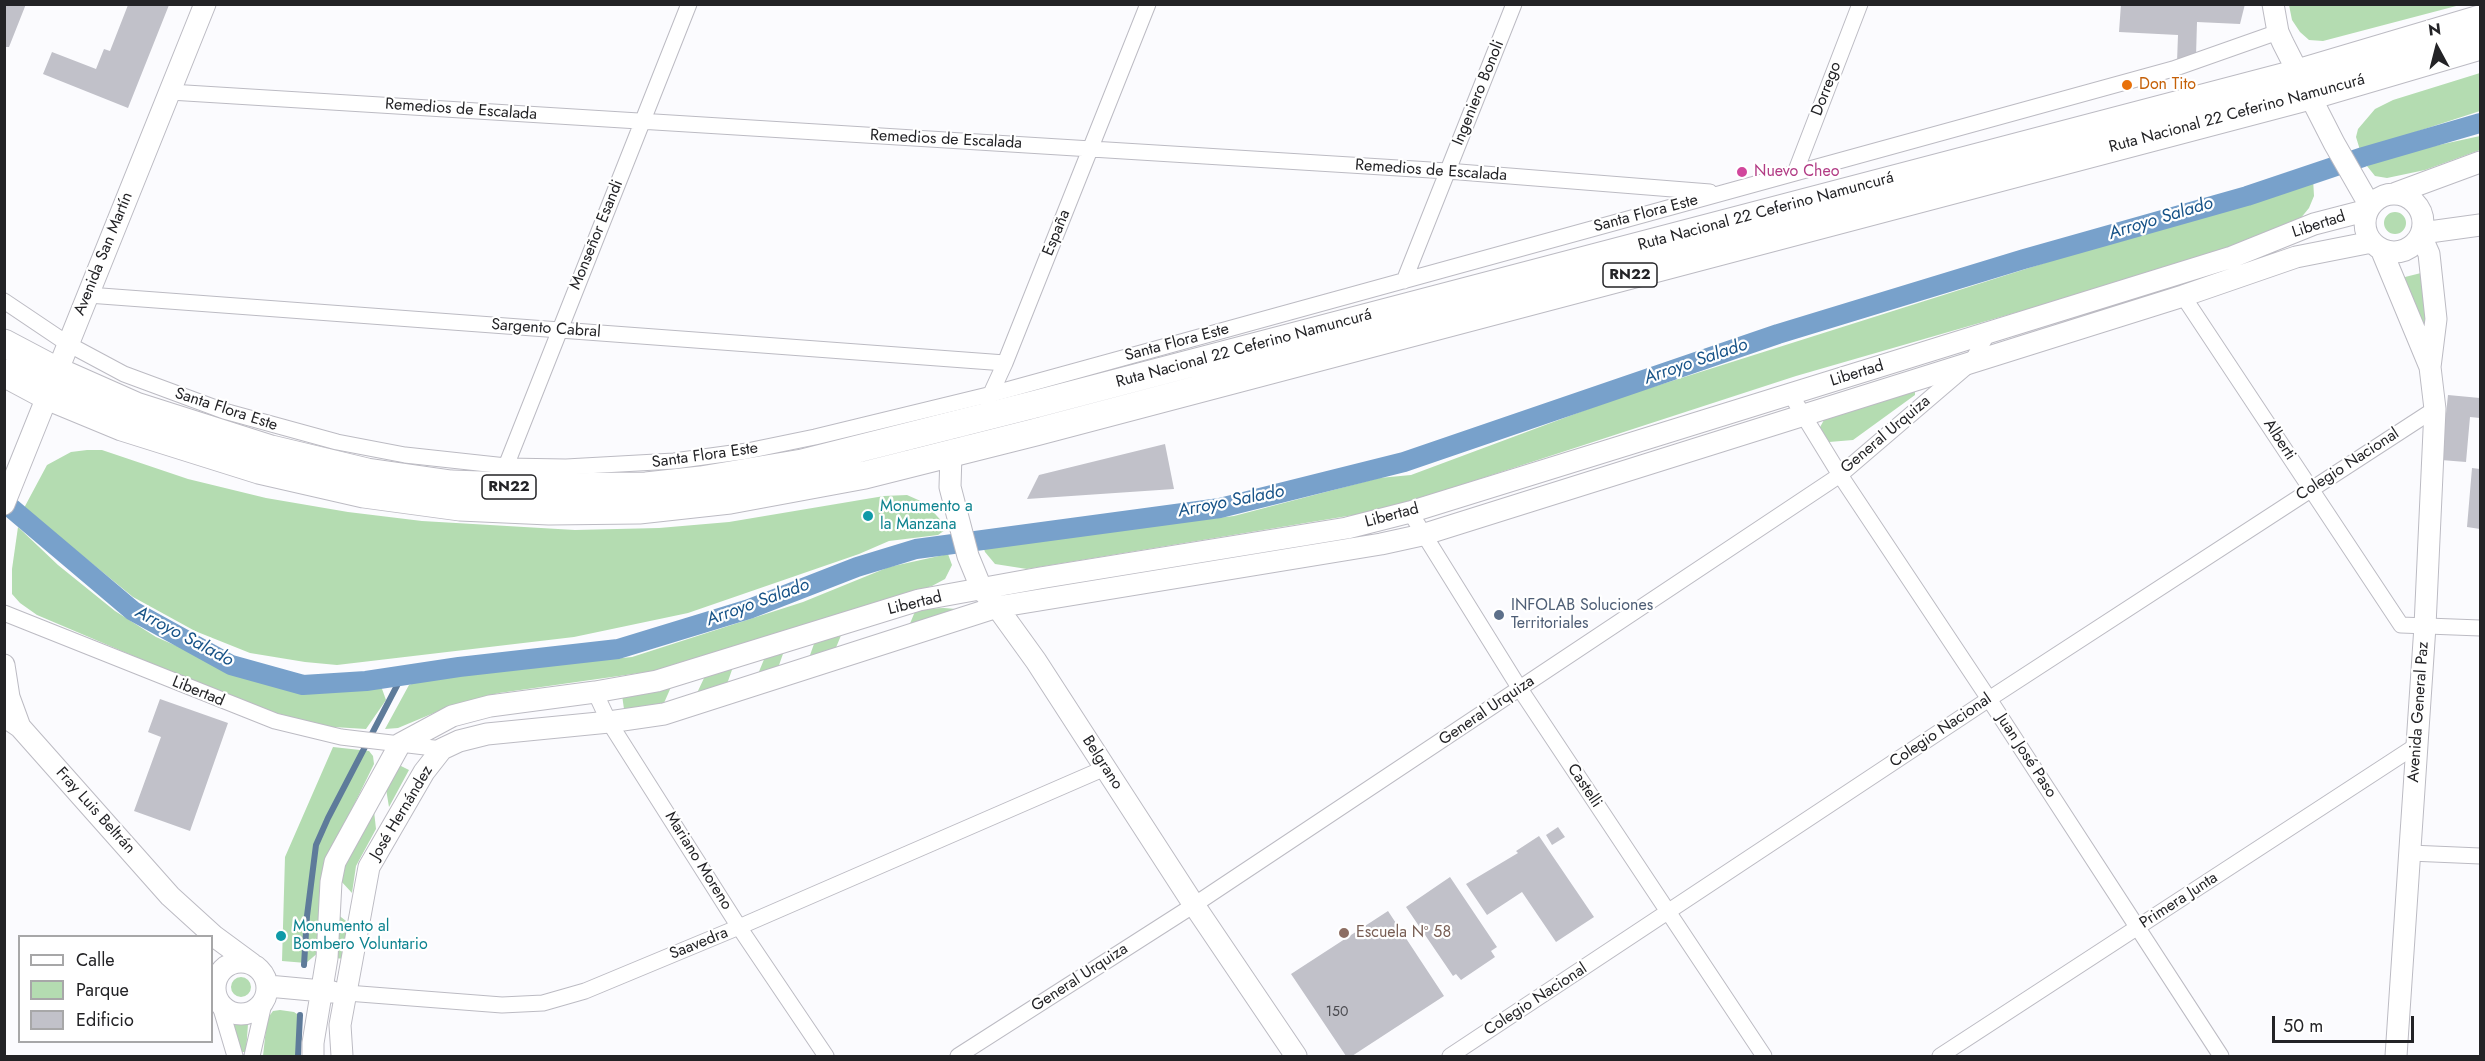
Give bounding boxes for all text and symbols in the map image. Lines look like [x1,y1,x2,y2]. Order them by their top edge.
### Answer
text: N [2427,17,2442,42]
north arrow [2407,18,2467,78]
street label: Ingeniero Bonoli [1449,38,1509,148]
street label: Dorrego [1808,59,1846,119]
street label: Ruta Nacional 22 Ceferino Namuncurá [2107,71,2367,157]
place label: Don Tito [2139,75,2196,95]
marker: Don Tito [2120,78,2134,92]
street label: Remedios de Escalada [384,95,538,125]
street label: Remedios de Escalada [870,126,1022,154]
street label: Remedios de Escalada [1354,156,1508,186]
place label: Nuevo Cheo [1754,162,1839,182]
marker: Nuevo Cheo [1735,165,1749,179]
street label: Ruta Nacional 22 Ceferino Namuncurá [1636,169,1896,255]
street label: Monseñor Esandi [566,177,628,293]
street label: Avenida San Martín [71,190,137,318]
street label: Santa Flora Este [1592,191,1700,237]
water label: Arroyo Salado [2106,193,2216,245]
street label: España [1039,207,1075,259]
street label: Libertad [2290,207,2348,243]
road number: RN22 [1603,263,1657,287]
street label: Ruta Nacional 22 Ceferino Namuncurá [1114,306,1374,392]
street label: Sargento Cabral [491,316,601,342]
street label: Santa Flora Este [1123,320,1231,366]
water label: Arroyo Salado [1641,334,1751,390]
street label: Libertad [1828,357,1886,391]
street label: Santa Flora Este [172,384,280,436]
street label: General Urquiza [1837,392,1935,478]
street label: Alberti [2259,416,2299,464]
street label: Colegio Nacional [2293,425,2403,505]
street label: Santa Flora Este [651,439,759,473]
road number: RN22 [482,475,536,499]
water label: Arroyo Salado [1176,481,1286,523]
place label: Monumento a la Manzana [880,497,973,535]
street label: Libertad [1363,500,1421,532]
marker: Monumento a la Manzana [861,509,875,523]
water label: Arroyo Salado [704,574,812,632]
street label: Libertad [886,588,944,620]
place label: INFOLAB Soluciones Territoriales [1511,596,1653,634]
water label: Arroyo Salado [131,602,237,672]
marker: INFOLAB Soluciones Territoriales [1492,608,1506,622]
street label: Avenida General Paz [2404,641,2434,783]
street label: General Urquiza [1436,672,1538,750]
street label: Libertad [169,673,227,711]
street label: Colegio Nacional [1886,690,1996,772]
street label: Juan José Paso [1992,710,2060,802]
street label: Belgrano [1078,732,1126,794]
street label: Castelli [1562,760,1606,812]
street label: José Hernández [366,763,438,863]
street label: Fray Luis Beltrán [51,764,139,858]
street label: Mariano Moreno [660,808,736,914]
street label: Primera Junta [2136,869,2222,933]
place label: Monumento al Bombero Voluntario [293,917,428,955]
place label: Escuela Nº 58 [1356,923,1451,943]
street label: Saavedra [667,924,731,964]
marker: Escuela Nº 58 [1337,926,1351,940]
marker: Monumento al Bombero Voluntario [274,929,288,943]
legend [18,935,213,1043]
street label: General Urquiza [1028,940,1132,1016]
text: Calle [76,947,115,973]
street label: Colegio Nacional [1481,960,1591,1040]
text: Parque [76,977,129,1003]
scale bar [2275,1004,2418,1042]
house number: 150 [1326,1005,1348,1021]
text: Edificio [76,1007,134,1033]
text: 50 m [2283,1013,2323,1039]

